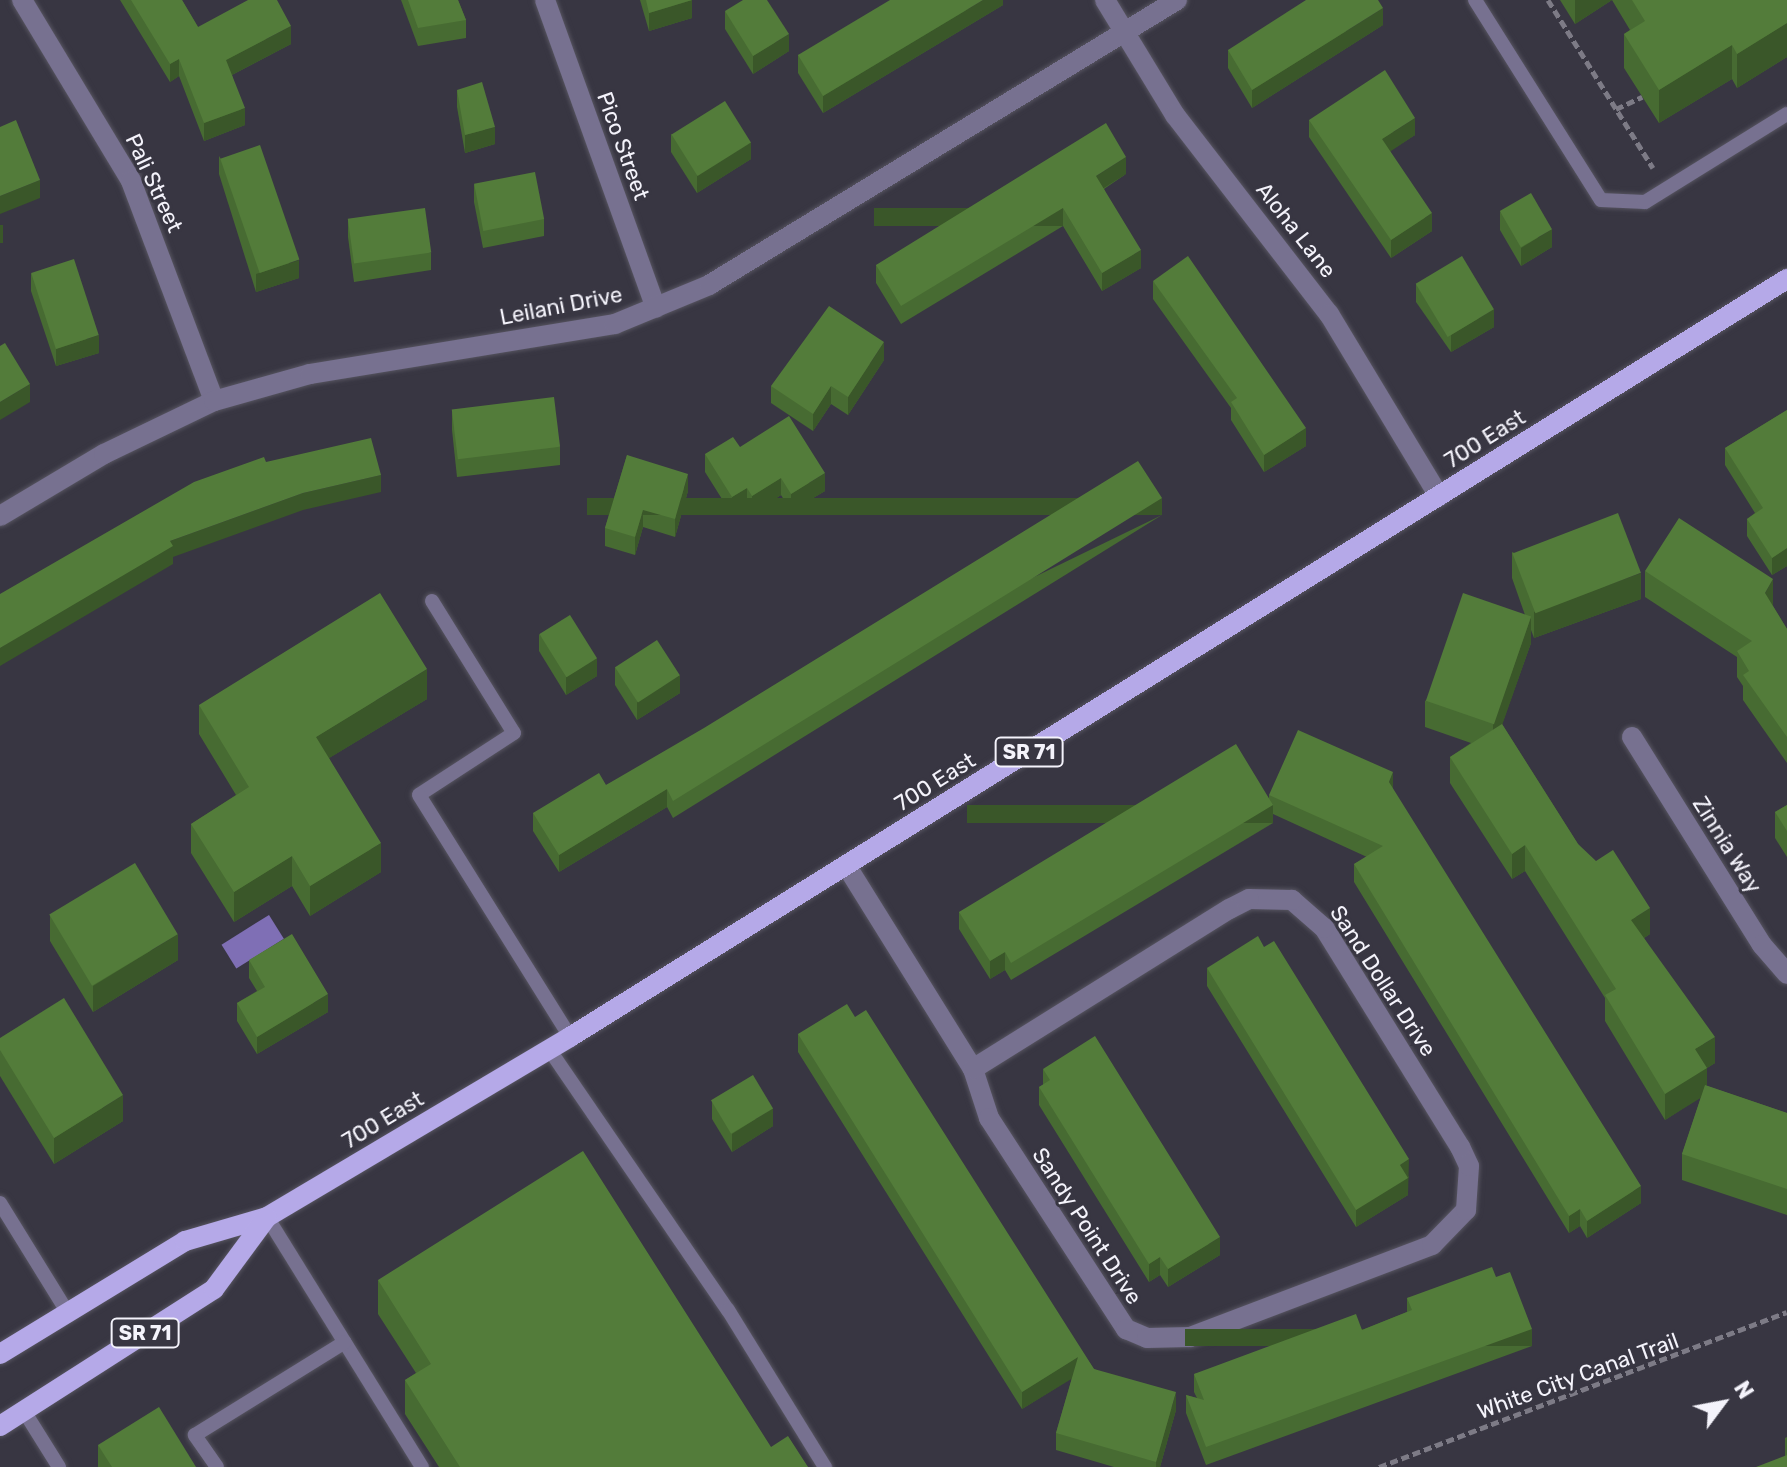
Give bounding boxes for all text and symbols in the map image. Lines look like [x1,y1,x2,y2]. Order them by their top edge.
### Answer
street label: Pico Street [591,88,655,204]
street label: Pali Street [120,130,188,236]
street label: Aloha Lane [1251,177,1341,283]
street label: Leilani Drive [497,281,625,331]
street label: 700 East [1440,404,1530,474]
road number: SR 71 [993,736,1065,768]
street label: 700 East [890,747,980,817]
street label: Zinnia Way [1687,792,1767,898]
street label: Sand Dollar Drive [1324,900,1442,1062]
street label: 700 East [338,1086,428,1154]
street label: Sandy Point Drive [1026,1143,1148,1309]
road number: SR 71 [109,1317,181,1349]
street label: White City Canal Trail [1473,1327,1683,1425]
north arrow [1683,1363,1763,1443]
text: N [1728,1376,1759,1404]

